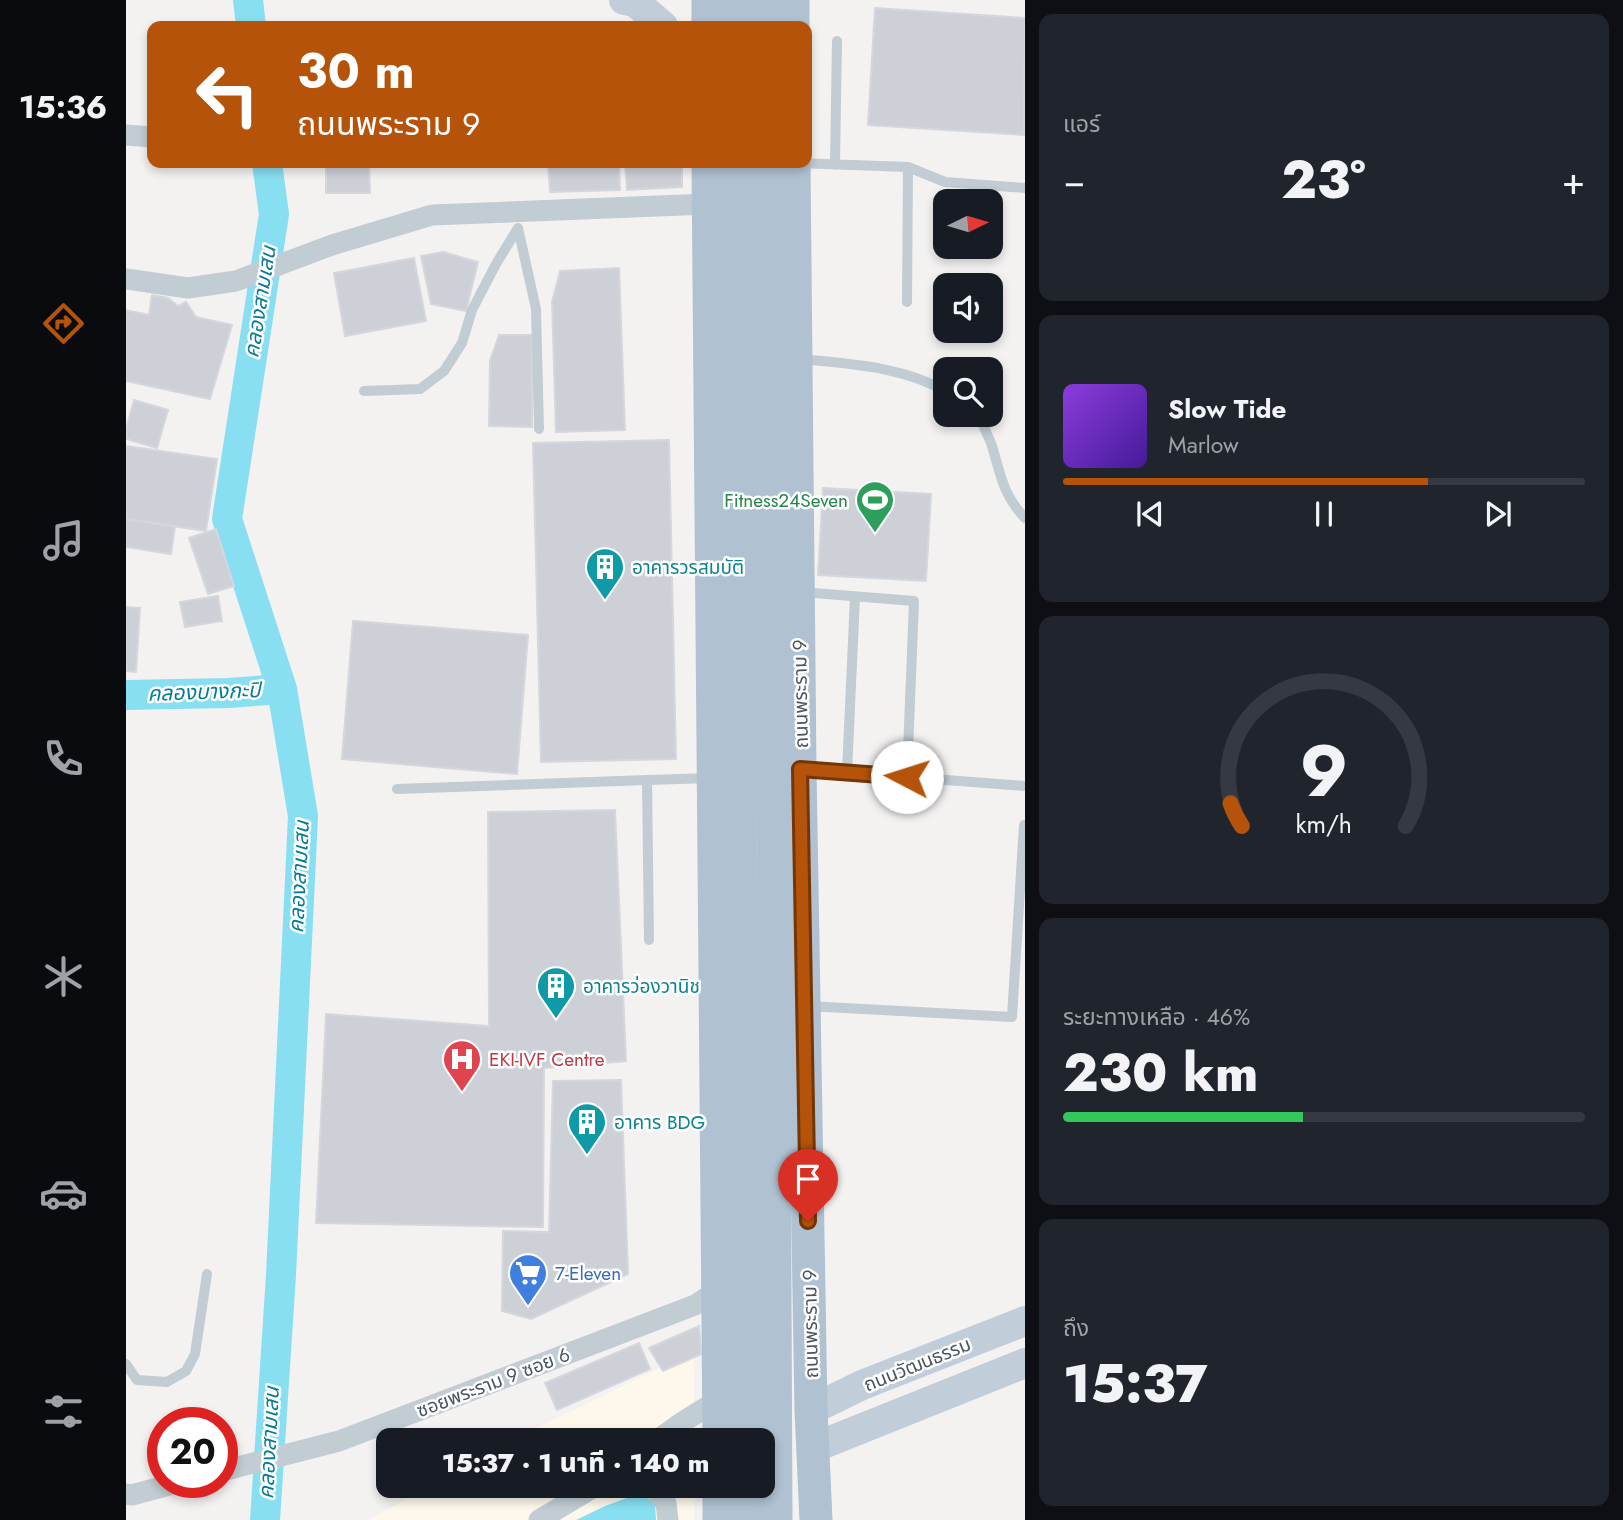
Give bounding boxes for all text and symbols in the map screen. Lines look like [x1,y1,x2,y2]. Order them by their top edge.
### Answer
text: 30 m [297,36,415,106]
icon: left [182,49,273,140]
text: 15:36 [19,84,107,130]
text: ถนนพระราม 9 [297,101,480,147]
text: แอร์ [1063,107,1100,141]
text: 23° [1281,142,1366,218]
text: − [1063,153,1085,208]
text: + [1562,153,1585,208]
north arrow [933,189,1003,259]
map controls [933,189,1003,427]
water label: คลองสามเสน [236,243,284,360]
button: sound [933,273,1003,343]
icon: directions [39,299,88,348]
button: search [933,357,1003,427]
text: Slow Tide [1168,390,1287,428]
text: Marlow [1168,428,1239,462]
sports icon: Fitness24Seven [854,479,896,534]
place label: Fitness24Seven [724,487,848,514]
icon: previous [1131,495,1169,533]
icon: pause [1305,495,1343,533]
icon: next [1479,495,1517,533]
icon: music [39,516,88,565]
building icon: อาคารวรสมบัติ [584,546,626,601]
place label: อาคารวรสมบัติ [632,554,744,581]
street label: ถนนพระราม 9 [786,639,815,749]
water label: คลองบางกะปิ [147,675,263,709]
text: 9 [1300,718,1348,823]
icon: phone [39,734,88,783]
position arrow [870,740,944,814]
text: km/h [1296,806,1352,842]
water label: คลองสามเสน [281,819,317,934]
icon: climate [39,952,88,1001]
building icon: อาคารว่องวานิช [535,965,577,1020]
place label: อาคารว่องวานิช [583,973,700,1000]
text: ระยะทางเหลือ · 46% [1063,1000,1250,1034]
text: 230 km [1063,1035,1258,1111]
hospital icon: EKI-IVF Centre [441,1038,483,1093]
place label: EKI-IVF Centre [489,1046,605,1073]
building icon: อาคาร BDG [566,1101,608,1156]
place label: อาคาร BDG [614,1109,705,1136]
pin [778,1149,838,1221]
icon: arrive [789,1160,827,1198]
icon: car [39,1169,88,1218]
supermarket icon: 7-Eleven [507,1252,549,1307]
place label: 7-Eleven [555,1260,621,1287]
street label: ถนนพระราม 9 [796,1269,825,1379]
text: ถึง [1063,1311,1089,1345]
street label: ถนนวัฒนธรรม [860,1331,975,1398]
street label: ซอยพระราม 9 ซอย 6 [413,1341,574,1424]
text: 15:37 [1063,1346,1208,1422]
water label: คลองสามเสน [251,1385,287,1500]
icon: filters [39,1387,88,1436]
speed limit sign: 20 [147,1407,238,1498]
text: 15:37 · 1 นาที · 140 m [442,1444,709,1482]

